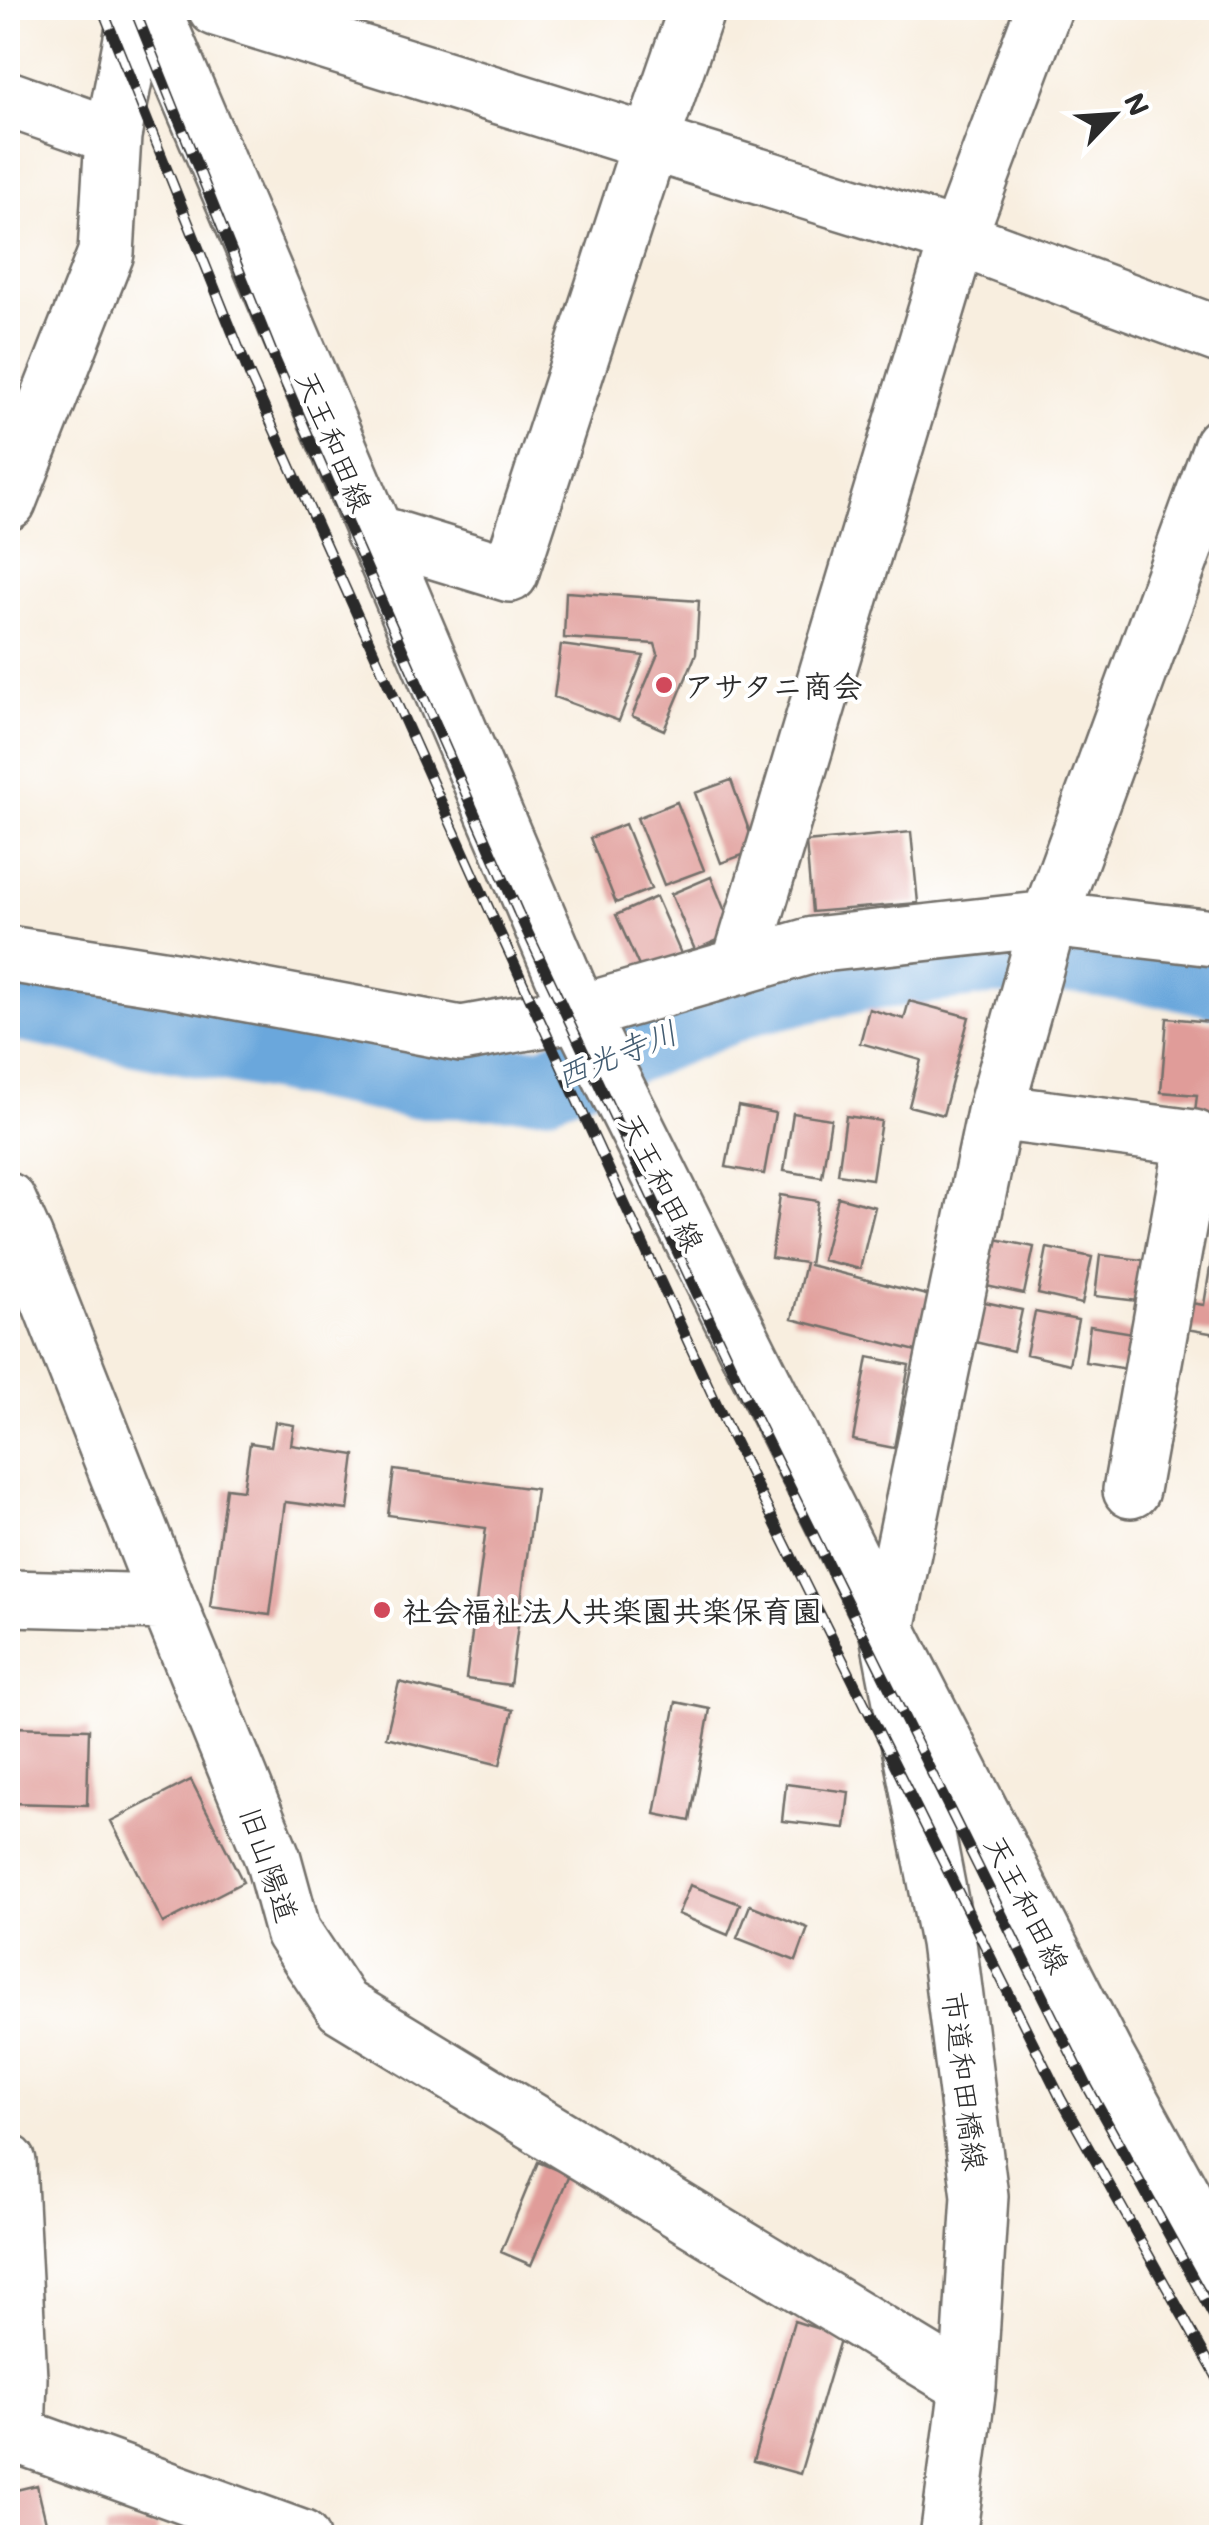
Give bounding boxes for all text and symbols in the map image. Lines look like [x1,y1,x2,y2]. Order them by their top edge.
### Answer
north arrow [1064,65,1164,165]
text: N [1117,87,1158,121]
street label: 天王和田線 [287,364,383,518]
place label: アサタニ商会 [684,665,863,705]
marker: アサタニ商会 [653,674,675,696]
water label: 西光寺川 [549,1010,683,1096]
street label: 天王和田線 [611,1106,715,1258]
place label: 社会福祉法人共楽園共楽保育園 [402,1590,822,1630]
marker: 社会福祉法人共楽園共楽保育園 [371,1599,393,1621]
street label: 旧山陽道 [232,1801,308,1927]
street label: 天王和田線 [976,1828,1080,1980]
street label: 市道和田橋線 [935,1989,997,2173]

